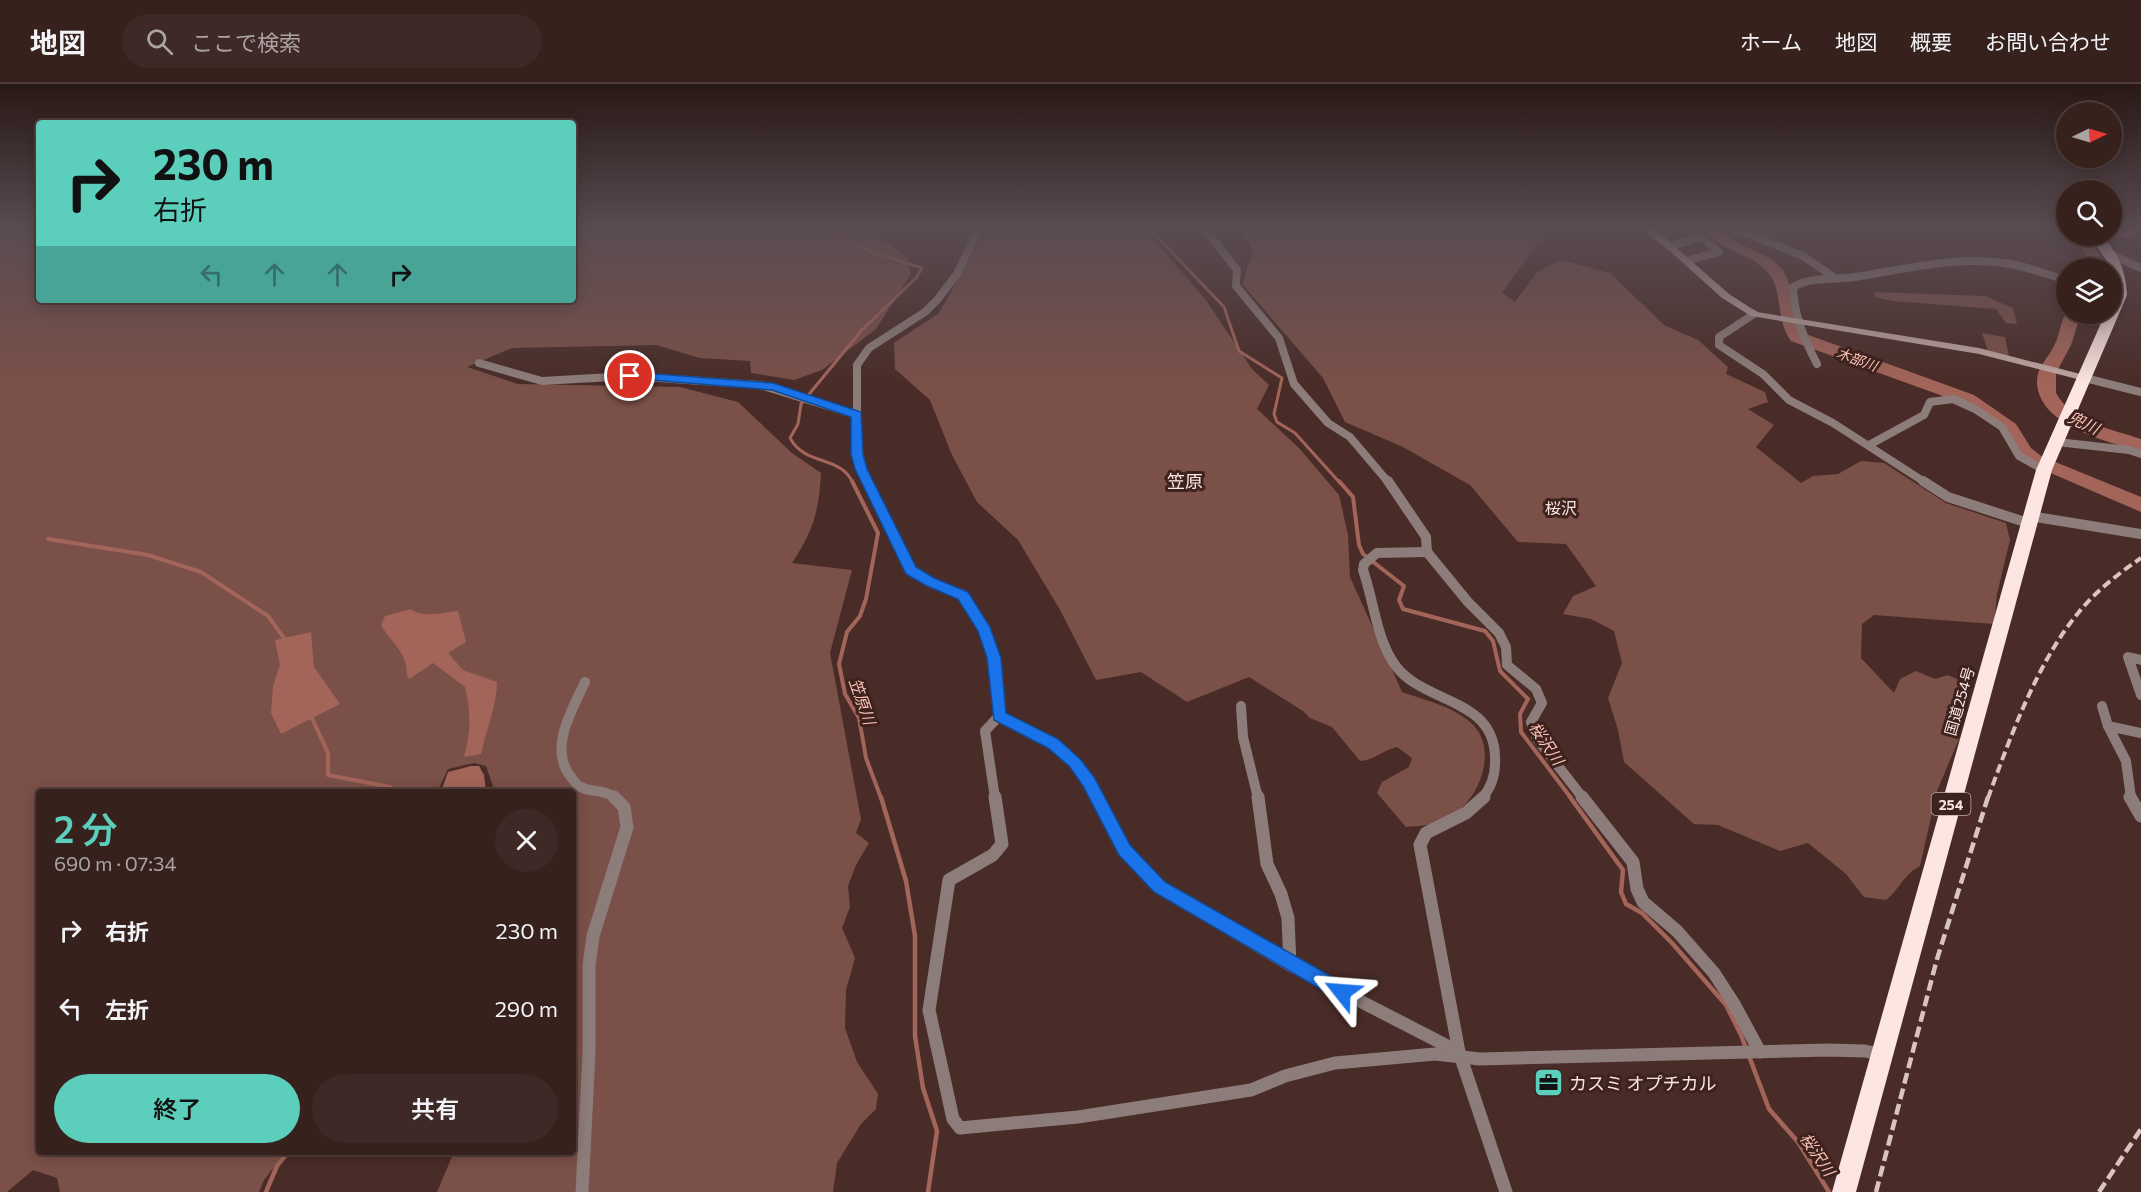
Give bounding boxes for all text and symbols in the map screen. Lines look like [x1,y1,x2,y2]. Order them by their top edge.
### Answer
search box [122,14,542,68]
text: 地図 [30,25,86,59]
icon: search [143,25,176,58]
text: ここで検索 [191,29,301,56]
text: ホーム [1740,29,1802,54]
text: 地図 [1835,29,1877,54]
text: 概要 [1910,29,1952,54]
text: お問い合わせ [1985,29,2111,54]
north arrow [2056,102,2122,168]
map controls [2056,102,2122,324]
text: 230 m [153,137,274,189]
icon: right [54,144,132,222]
button: search [2056,180,2122,246]
text: 右折 [153,193,207,226]
icon: left [195,258,228,291]
icon: ahead [258,258,291,291]
icon: ahead [321,258,354,291]
icon: right [384,258,417,291]
button: layers [2056,258,2122,324]
water label: 木部川 [1834,344,1882,375]
pin [604,350,655,401]
icon: arrive [613,359,646,392]
water label: 兜川 [2065,407,2104,438]
district label: 笠原 [1167,470,1203,492]
district label: 桜沢 [1545,498,1577,517]
street label: 国道254号 [1941,664,1977,738]
water label: 笠原川 [846,675,880,729]
water label: 桜沢川 [1526,718,1569,770]
road number: 254 [1932,793,1970,815]
text: 2 分 [54,806,117,850]
button: close [495,809,558,872]
text: 690 m · 07:34 [54,851,176,875]
icon: right [54,914,87,947]
text: 230 m [495,917,558,944]
text: 右折 [105,918,149,945]
position arrow [1310,960,1374,1024]
icon: left [54,992,87,1025]
text: 290 m [495,995,558,1022]
text: 左折 [105,996,149,1023]
office icon: カスミ オプチカル [1532,1067,1564,1099]
place label: カスミ オプチカル [1569,1072,1716,1094]
button: 終了 [54,1074,300,1143]
button: 共有 [312,1074,558,1143]
water label: 桜沢川 [1797,1129,1840,1181]

